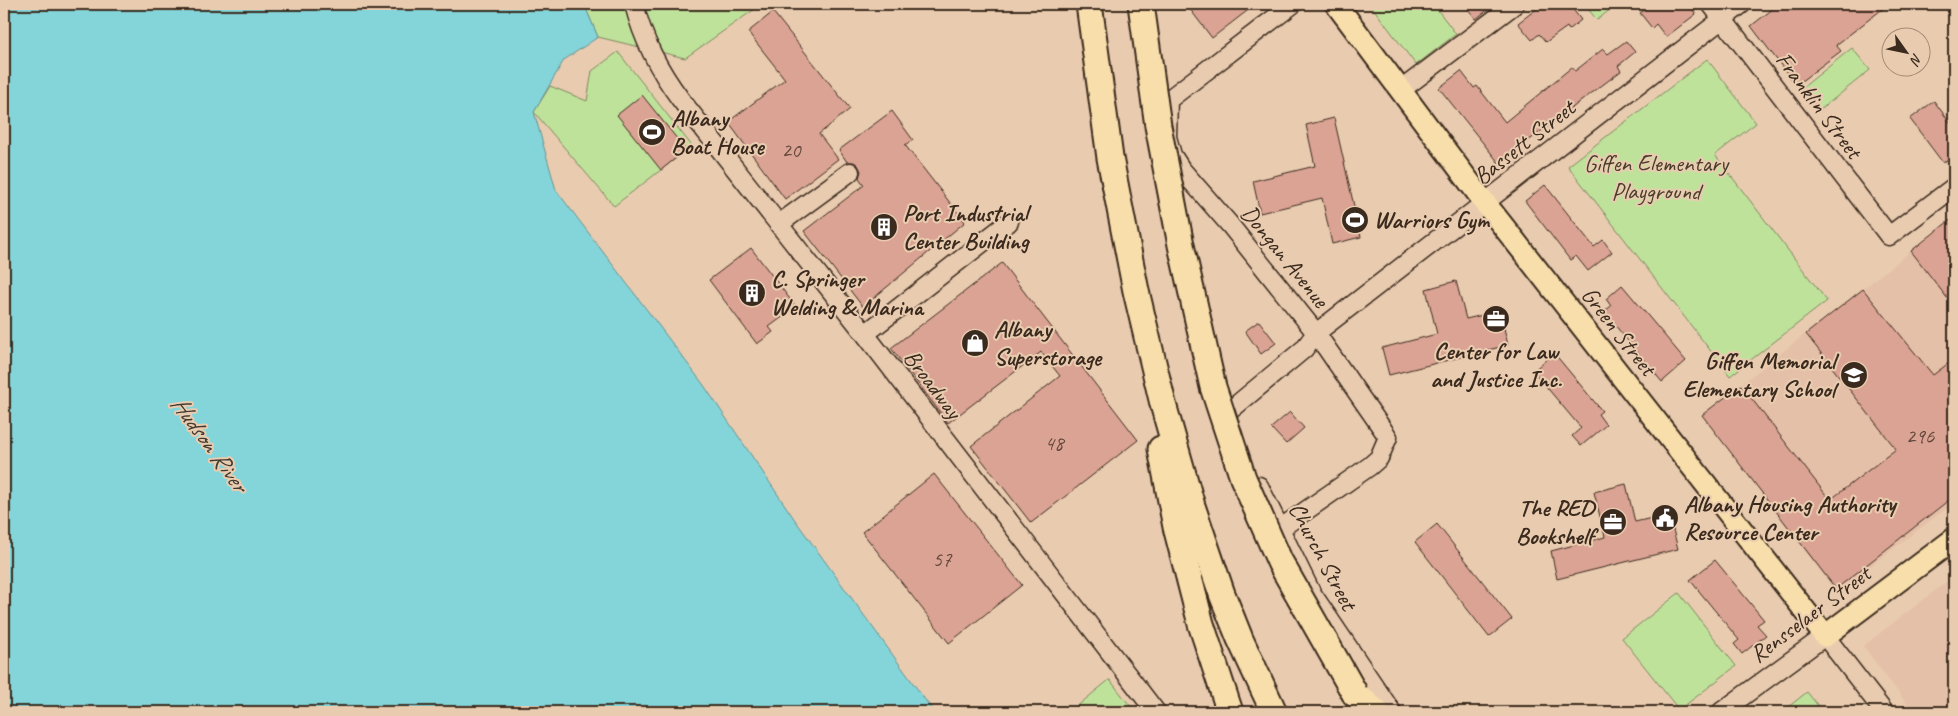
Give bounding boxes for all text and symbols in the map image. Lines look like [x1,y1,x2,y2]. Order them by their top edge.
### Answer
north arrow [1880,28,1930,78]
street label: Franklin Street [1769,46,1870,166]
text: N [1906,51,1926,69]
street label: Bassett Street [1467,92,1582,191]
place label: Albany Boat House [671,103,766,161]
sports icon: Albany Boat House [637,117,667,147]
house number: 20 [782,137,802,163]
park label: Giffen Elementary Playground [1584,148,1730,206]
place label: Port Industrial Center Building [903,198,1032,256]
street label: Dongan Avenue [1235,199,1337,315]
sports icon: Warriors Gym [1340,205,1370,235]
place label: Warriors Gym [1374,205,1491,235]
building icon: Port Industrial Center Building [869,212,899,242]
place label: C. Springer Welding & Marina [771,264,925,322]
building icon: C. Springer Welding & Marina [737,278,767,308]
street label: Green Street [1575,281,1664,383]
office icon: Center for Law and Justice Inc. [1481,304,1511,334]
place label: Albany Superstorage [994,314,1103,372]
shop icon: Albany Superstorage [960,328,990,358]
place label: Center for Law and Justice Inc. [1430,336,1563,394]
street label: Broadway [897,343,970,426]
place label: Giffen Memorial Elementary School [1683,346,1840,404]
school or university icon: Giffen Memorial Elementary School [1839,360,1869,390]
water label: Hudson River [164,389,257,501]
house number: 296 [1906,423,1935,449]
house number: 48 [1045,430,1066,456]
place label: Albany Housing Authority Resource Center [1684,489,1898,547]
place label: The RED Bookshelf [1516,493,1600,551]
street label: Church Street [1282,497,1365,617]
public building icon: Albany Housing Authority Resource Center [1650,503,1680,533]
office icon: The RED Bookshelf [1598,507,1628,537]
house number: 57 [933,546,953,572]
street label: Rensselaer Street [1744,558,1878,669]

